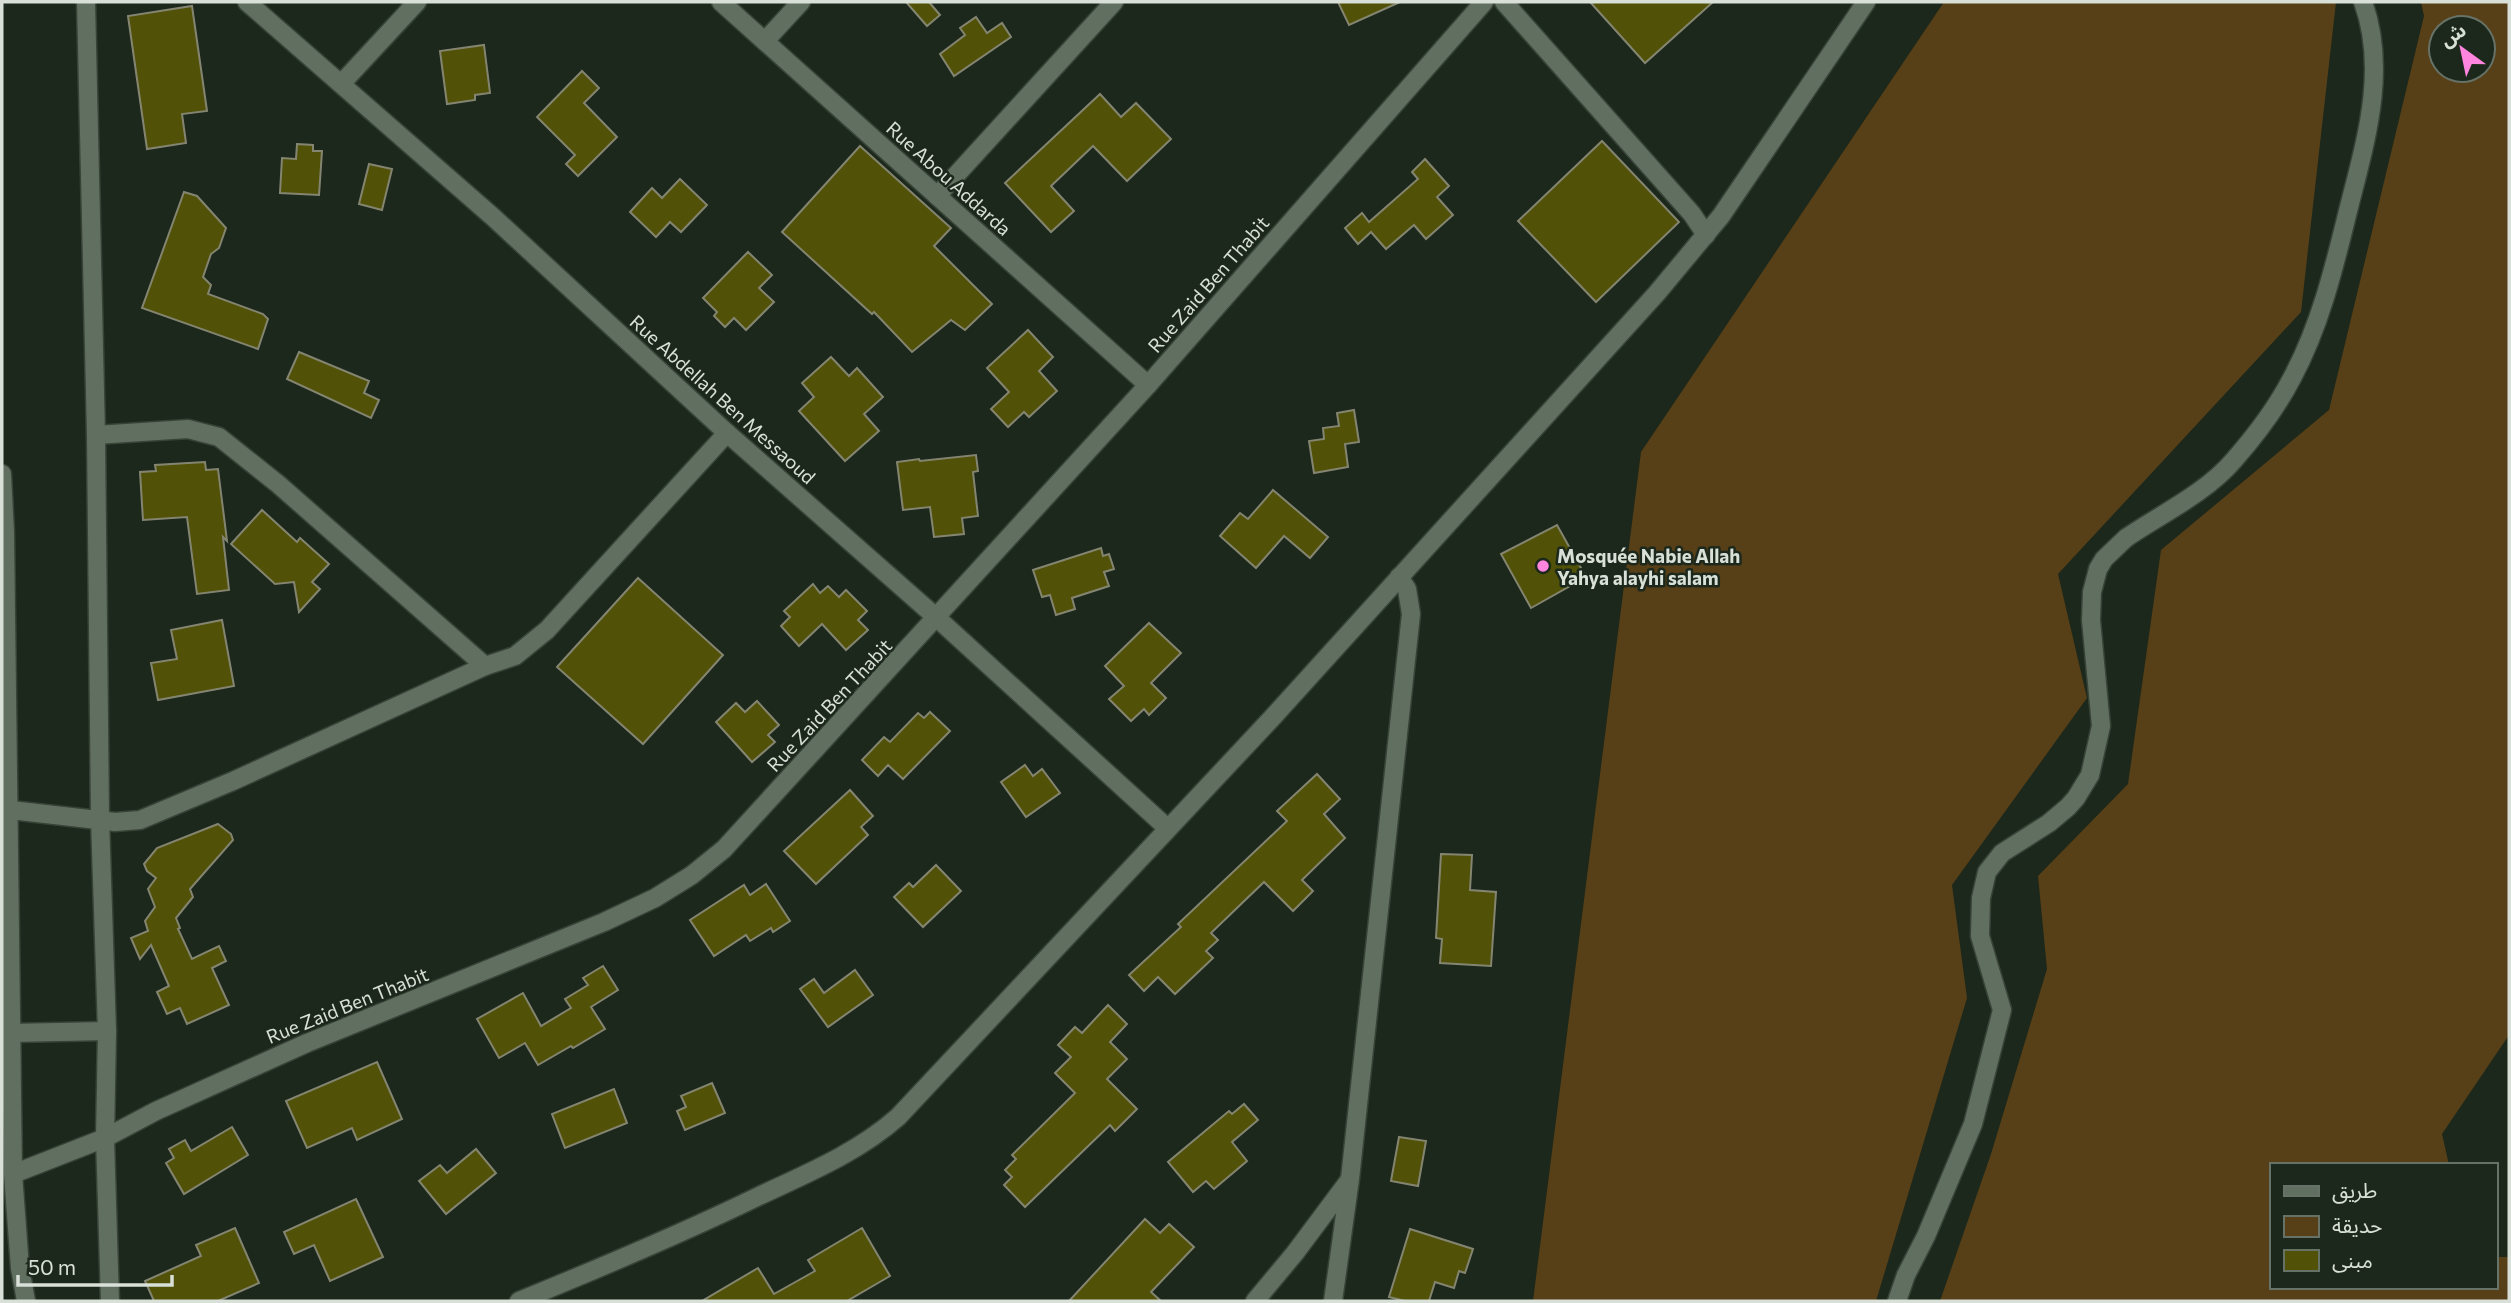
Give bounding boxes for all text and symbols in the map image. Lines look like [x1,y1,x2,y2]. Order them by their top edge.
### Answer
north arrow [2427,14,2497,84]
text: ش [2435,18,2470,51]
street label: Rue Abou Addarda [882,116,1016,240]
street label: Rue Zaid Ben Thabit [1143,211,1274,357]
street label: Rue Abdellah Ben Messaoud [626,310,820,488]
place label: Mosquée Nabie Allah Yahya alayhi salam [1557,544,1740,589]
marker: Mosquée Nabie Allah Yahya alayhi salam [1535,558,1551,574]
street label: Rue Zaid Ben Thabit [762,634,896,776]
street label: Rue Zaid Ben Thabit [263,962,432,1048]
legend [2270,1163,2497,1289]
text: طريق [2332,1177,2377,1204]
text: حديقة [2332,1212,2382,1237]
scale bar [18,1244,172,1288]
text: مبنى [2332,1247,2373,1273]
text: 50 m [28,1254,76,1279]

